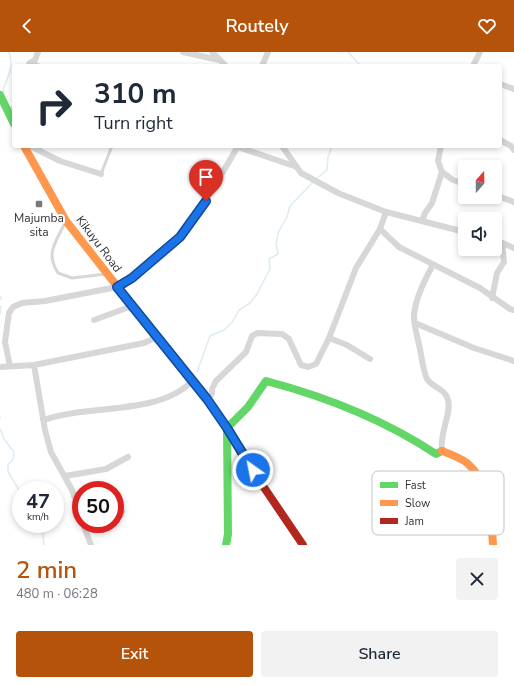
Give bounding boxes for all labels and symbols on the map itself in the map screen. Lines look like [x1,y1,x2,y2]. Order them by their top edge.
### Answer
pin [189,160,223,201]
north arrow [458,160,502,204]
marker: Majumba sita [34,199,44,209]
place label: Majumba sita [14,210,64,240]
street label: Kikuyu Road [72,212,126,276]
position arrow [232,449,274,491]
legend [372,471,504,535]
text: Fast [405,478,426,493]
speed limit sign: 50 [72,481,124,533]
text: Slow [405,496,430,511]
text: Jam [404,514,424,529]

